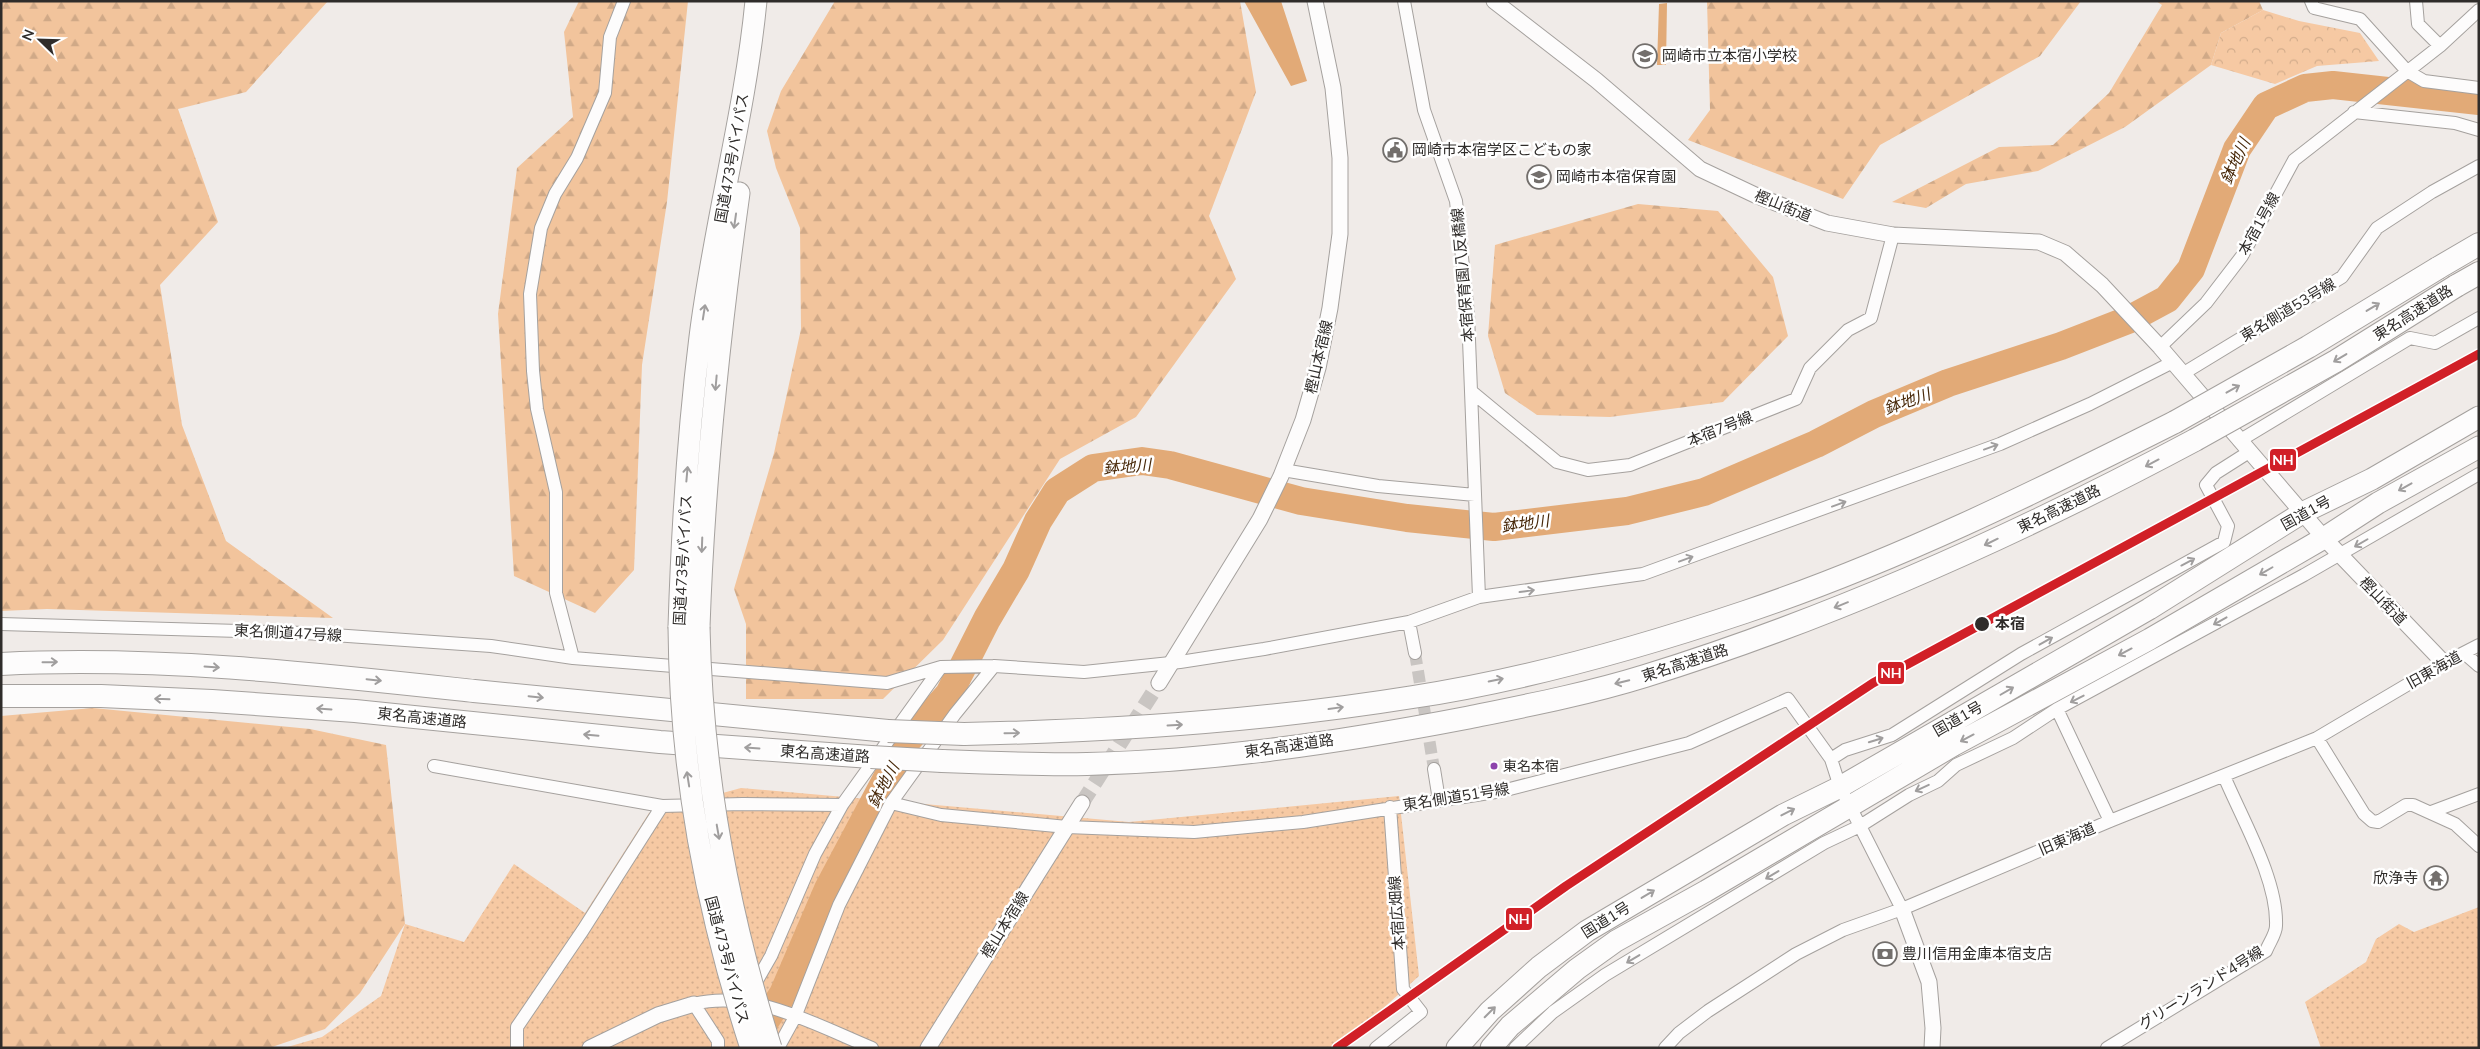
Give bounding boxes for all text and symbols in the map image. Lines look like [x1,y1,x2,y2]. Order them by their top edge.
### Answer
north arrow [15,15,65,65]
text: N [18,27,38,43]
school or university icon: 岡崎市立本宿小学校 [1632,43,1658,69]
place label: 岡崎市立本宿小学校 [1662,46,1797,65]
street label: 国道473号バイパス [711,91,752,224]
water label: 鉢地川 [2216,133,2255,187]
public building icon: 岡崎市本宿学区こどもの家 [1382,137,1408,163]
place label: 岡崎市本宿学区こどもの家 [1412,140,1592,159]
school or university icon: 岡崎市本宿保育園 [1526,164,1552,190]
place label: 岡崎市本宿保育園 [1556,167,1676,186]
street label: 樫山街道 [1752,185,1815,226]
street label: 本宿1号線 [2234,189,2284,259]
street label: 本宿保育園八反橋線 [1447,207,1478,343]
one-way arrow [730,213,740,229]
street label: 東名側道53号線 [2237,274,2339,346]
street label: 東名高速道路 [2370,281,2456,344]
one-way arrow [2366,302,2380,312]
one-way arrow [700,305,710,321]
street label: 樫山本宿線 [1301,318,1336,396]
one-way arrow [2334,354,2348,364]
one-way arrow [711,374,721,390]
water label: 鉢地川 [1881,383,1935,419]
one-way arrow [2225,384,2240,393]
street label: 本宿7号線 [1684,407,1755,450]
one-way arrow [1983,442,1998,451]
line badge: NH [2269,448,2297,472]
text: NH [2272,451,2294,469]
water label: 鉢地川 [1102,454,1154,478]
one-way arrow [2145,459,2160,468]
one-way arrow [682,466,692,482]
street label: 東名高速道路 [2014,480,2103,537]
one-way arrow [2399,483,2413,493]
street label: 国道1号 [2278,491,2334,534]
street label: 国道473号バイパス [670,494,695,626]
one-way arrow [1831,499,1846,508]
water label: 鉢地川 [1500,510,1552,536]
one-way arrow [697,536,706,552]
one-way arrow [1984,538,1999,548]
one-way arrow [2355,538,2369,548]
one-way arrow [1678,554,1693,563]
one-way arrow [2180,557,2195,566]
one-way arrow [2260,567,2274,577]
street label: 樫山街道 [2356,572,2411,629]
one-way arrow [1519,585,1535,595]
one-way arrow [1834,600,1849,610]
place label: 本宿 [1995,614,2025,633]
marker: 本宿 [1973,615,1991,633]
one-way arrow [2214,617,2228,627]
street label: 東名側道47号線 [234,620,342,645]
one-way arrow [2038,635,2052,645]
street label: 東名高速道路 [1639,640,1731,685]
one-way arrow [2118,647,2133,657]
street label: 旧東海道 [2403,647,2465,692]
one-way arrow [42,657,58,667]
line badge: NH [1877,661,1905,685]
one-way arrow [204,663,220,672]
text: NH [1880,664,1902,682]
one-way arrow [366,675,382,685]
one-way arrow [1488,675,1504,685]
one-way arrow [1614,678,1630,687]
one-way arrow [1999,685,2013,695]
one-way arrow [528,692,544,702]
one-way arrow [154,694,170,703]
one-way arrow [2070,695,2085,704]
street label: 国道1号 [1930,697,1986,740]
street label: 東名高速道路 [376,703,468,732]
one-way arrow [1328,703,1344,713]
one-way arrow [317,705,333,714]
one-way arrow [1166,721,1182,730]
one-way arrow [1004,728,1020,738]
one-way arrow [583,730,599,740]
street label: 東名高速道路 [1243,730,1335,761]
one-way arrow [1960,734,1975,743]
one-way arrow [1867,735,1883,745]
street label: 東名高速道路 [779,741,871,766]
one-way arrow [745,744,761,753]
water label: 鉢地川 [863,757,904,811]
place label: 東名本宿 [1503,757,1559,775]
marker: 東名本宿 [1489,761,1499,771]
one-way arrow [683,771,693,787]
street label: 東名側道51号線 [1401,779,1511,814]
one-way arrow [1915,784,1930,793]
one-way arrow [1781,807,1796,817]
street label: 旧東海道 [2035,818,2098,859]
one-way arrow [713,823,723,839]
temple icon: 欣浄寺 [2423,865,2449,891]
place label: 欣浄寺 [2373,868,2418,887]
one-way arrow [1765,870,1779,880]
street label: 本宿広畑線 [1384,875,1409,951]
street label: 樫山本宿線 [977,888,1033,962]
one-way arrow [1640,888,1654,898]
street label: 国道473号バイパス [701,894,754,1026]
street label: 国道1号 [1578,897,1634,942]
line badge: NH [1505,907,1533,931]
text: NH [1508,910,1530,928]
bank icon: 豊川信用金庫本宿支店 [1872,941,1898,967]
street label: グリーンランド4号線 [2135,942,2267,1034]
place label: 豊川信用金庫本宿支店 [1902,944,2052,963]
one-way arrow [1626,954,1640,964]
one-way arrow [1484,1005,1496,1018]

